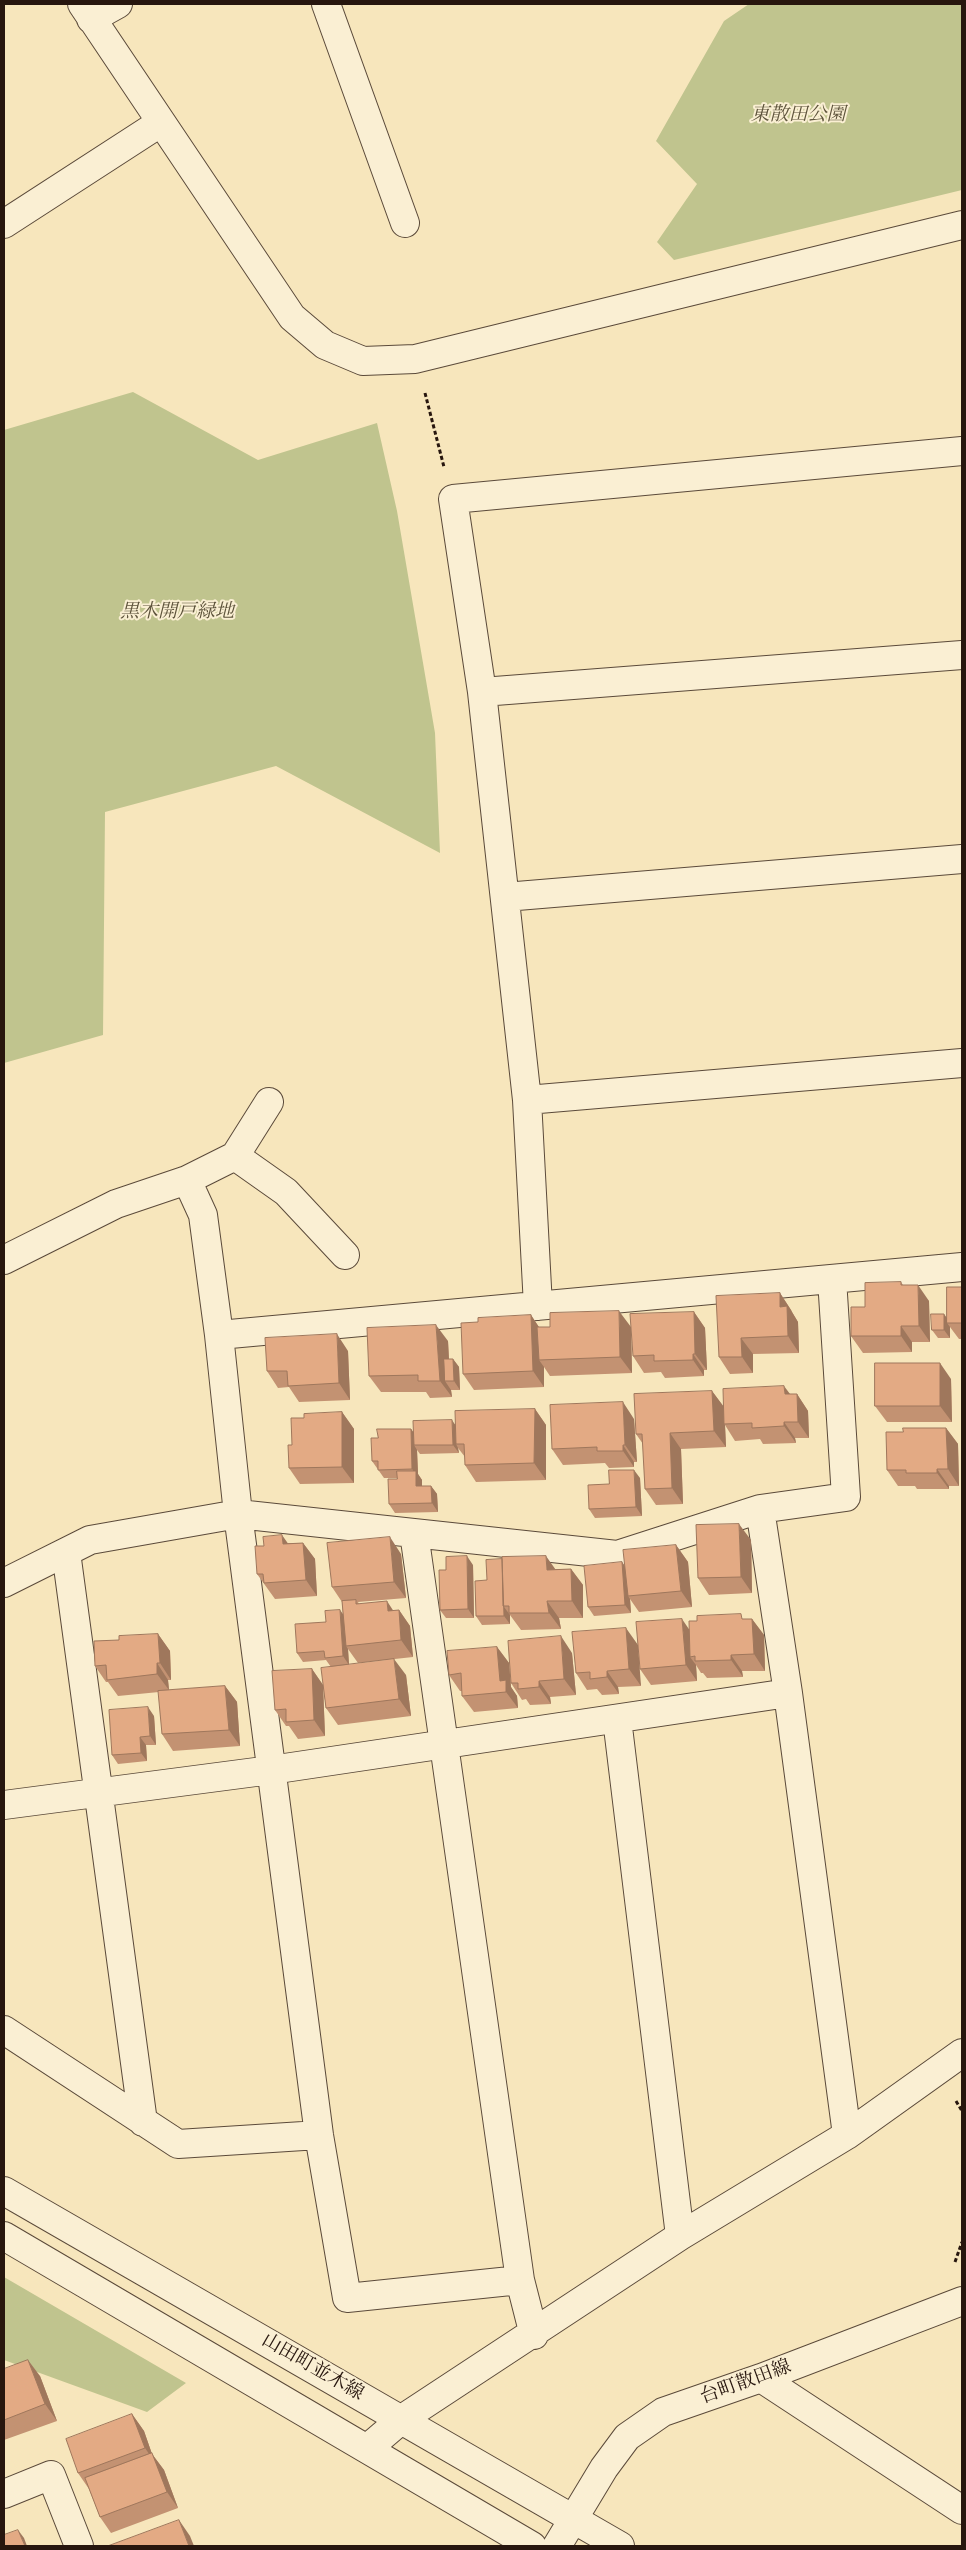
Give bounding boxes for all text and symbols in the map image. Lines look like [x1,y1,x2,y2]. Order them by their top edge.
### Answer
park label: 東散田公園 [751,105,845,127]
park label: 黒木開戸緑地 [120,602,234,624]
street label: 山田町並木線 [257,2330,367,2406]
street label: 台町散田線 [697,2356,795,2410]

